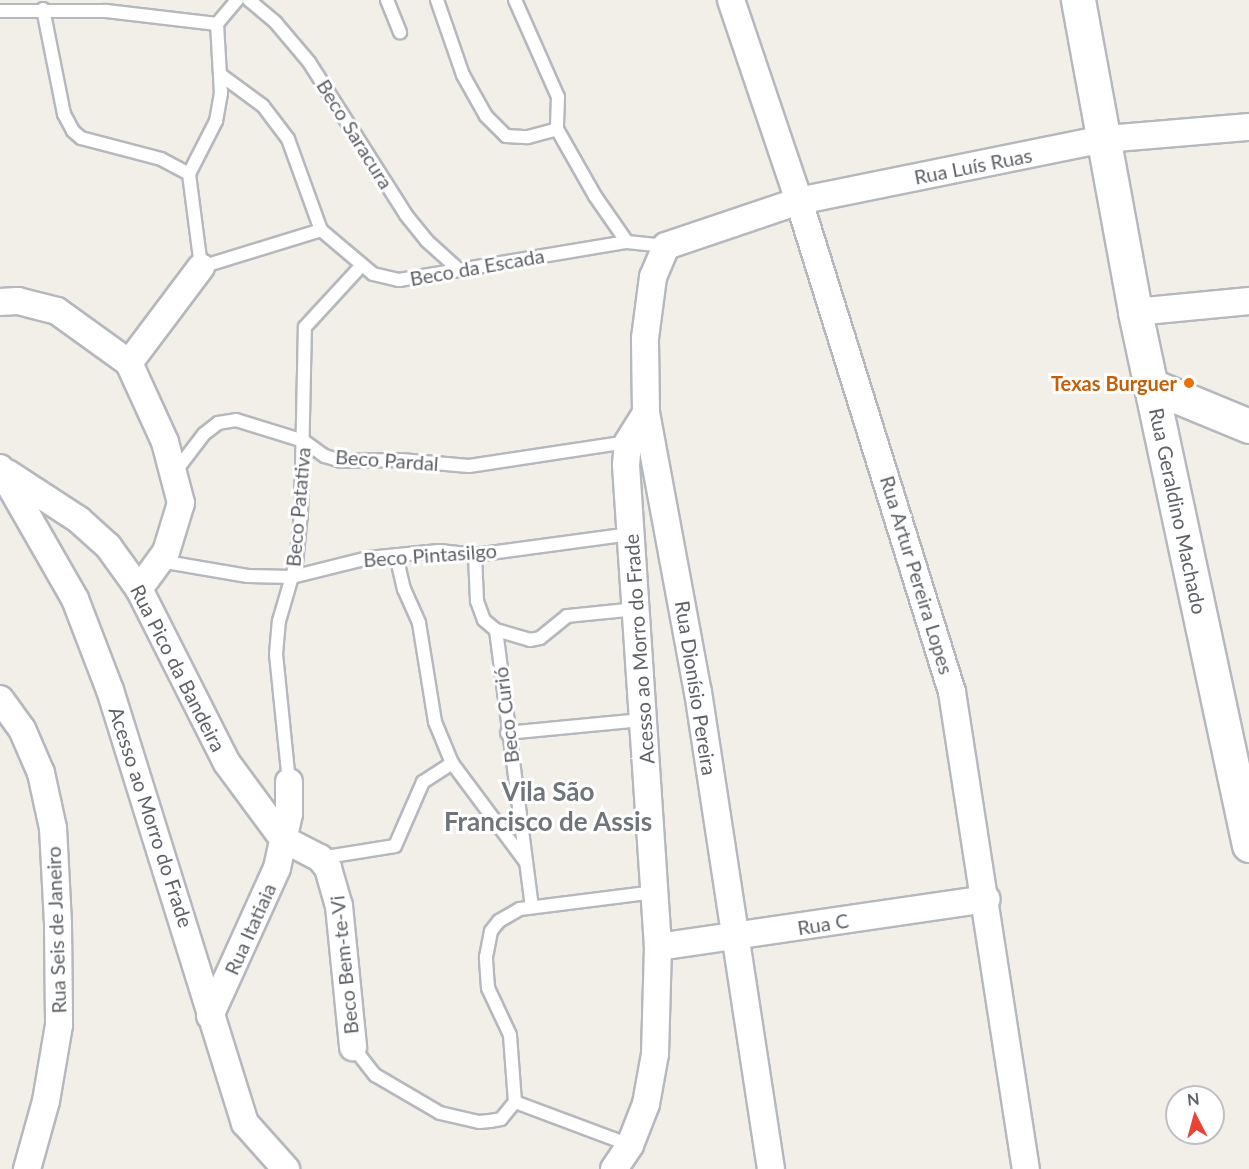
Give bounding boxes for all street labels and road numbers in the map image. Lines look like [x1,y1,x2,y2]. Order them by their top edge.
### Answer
street label: Beco Saracura [312,75,398,193]
street label: Rua Luís Ruas [912,143,1034,189]
street label: Beco da Escada [408,243,546,291]
street label: Rua Geraldino Machado [1144,406,1212,616]
street label: Beco Pardal [335,444,439,476]
street label: Beco Patativa [281,446,315,568]
street label: Rua Artur Pereira Lopes [875,472,959,678]
street label: Acesso ao Morro do Frade [619,533,659,765]
street label: Beco Pintasilgo [362,538,498,572]
street label: Rua Pico da Bandeira [125,580,231,756]
street label: Rua Dionísio Pereira [670,599,722,777]
street label: Beco Curió [488,665,524,765]
street label: Acesso ao Morro do Frade [104,704,198,930]
street label: Rua Seis de Janeiro [41,846,71,1014]
street label: Rua Itatiaia [219,880,281,978]
street label: Beco Bem-te-Vi [325,895,363,1035]
street label: Rua C [796,908,850,940]

